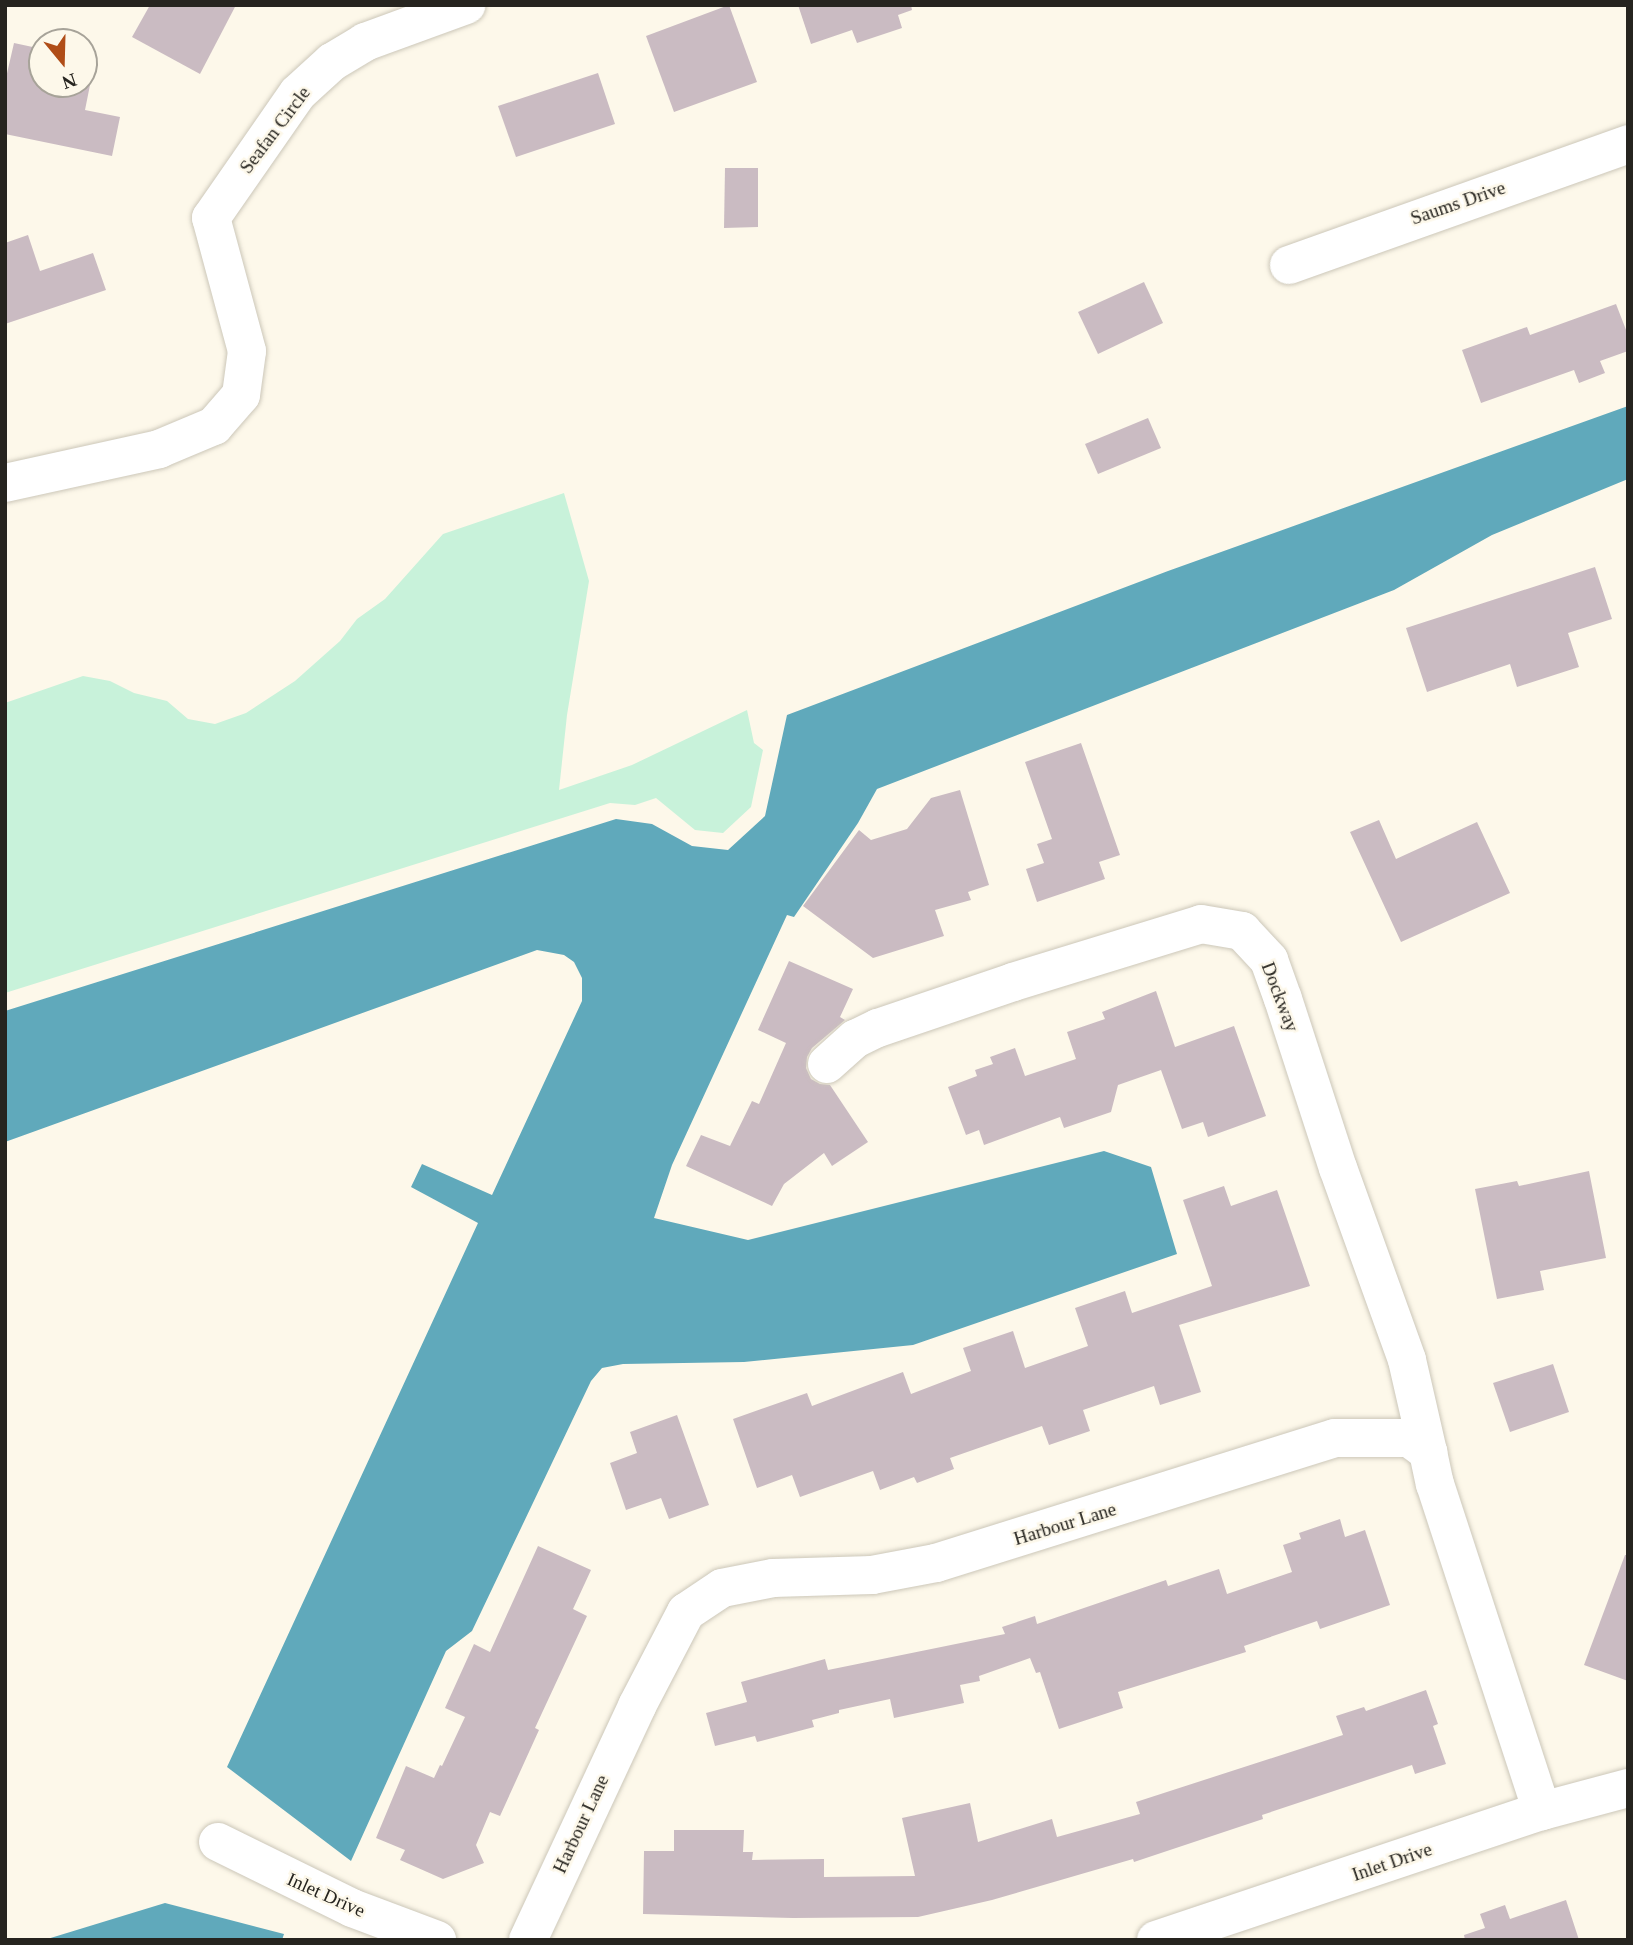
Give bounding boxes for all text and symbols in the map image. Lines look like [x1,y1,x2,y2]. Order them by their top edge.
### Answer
north arrow [28,28,98,98]
text: N [59,69,79,94]
street label: Seafan Circle [235,82,315,178]
street label: Saums Drive [1408,176,1508,230]
street label: Dockway [1256,959,1304,1035]
street label: Harbour Lane [1011,1498,1119,1550]
street label: Harbour Lane [548,1771,614,1877]
street label: Inlet Drive [1349,1838,1435,1886]
street label: Inlet Drive [284,1868,368,1922]

